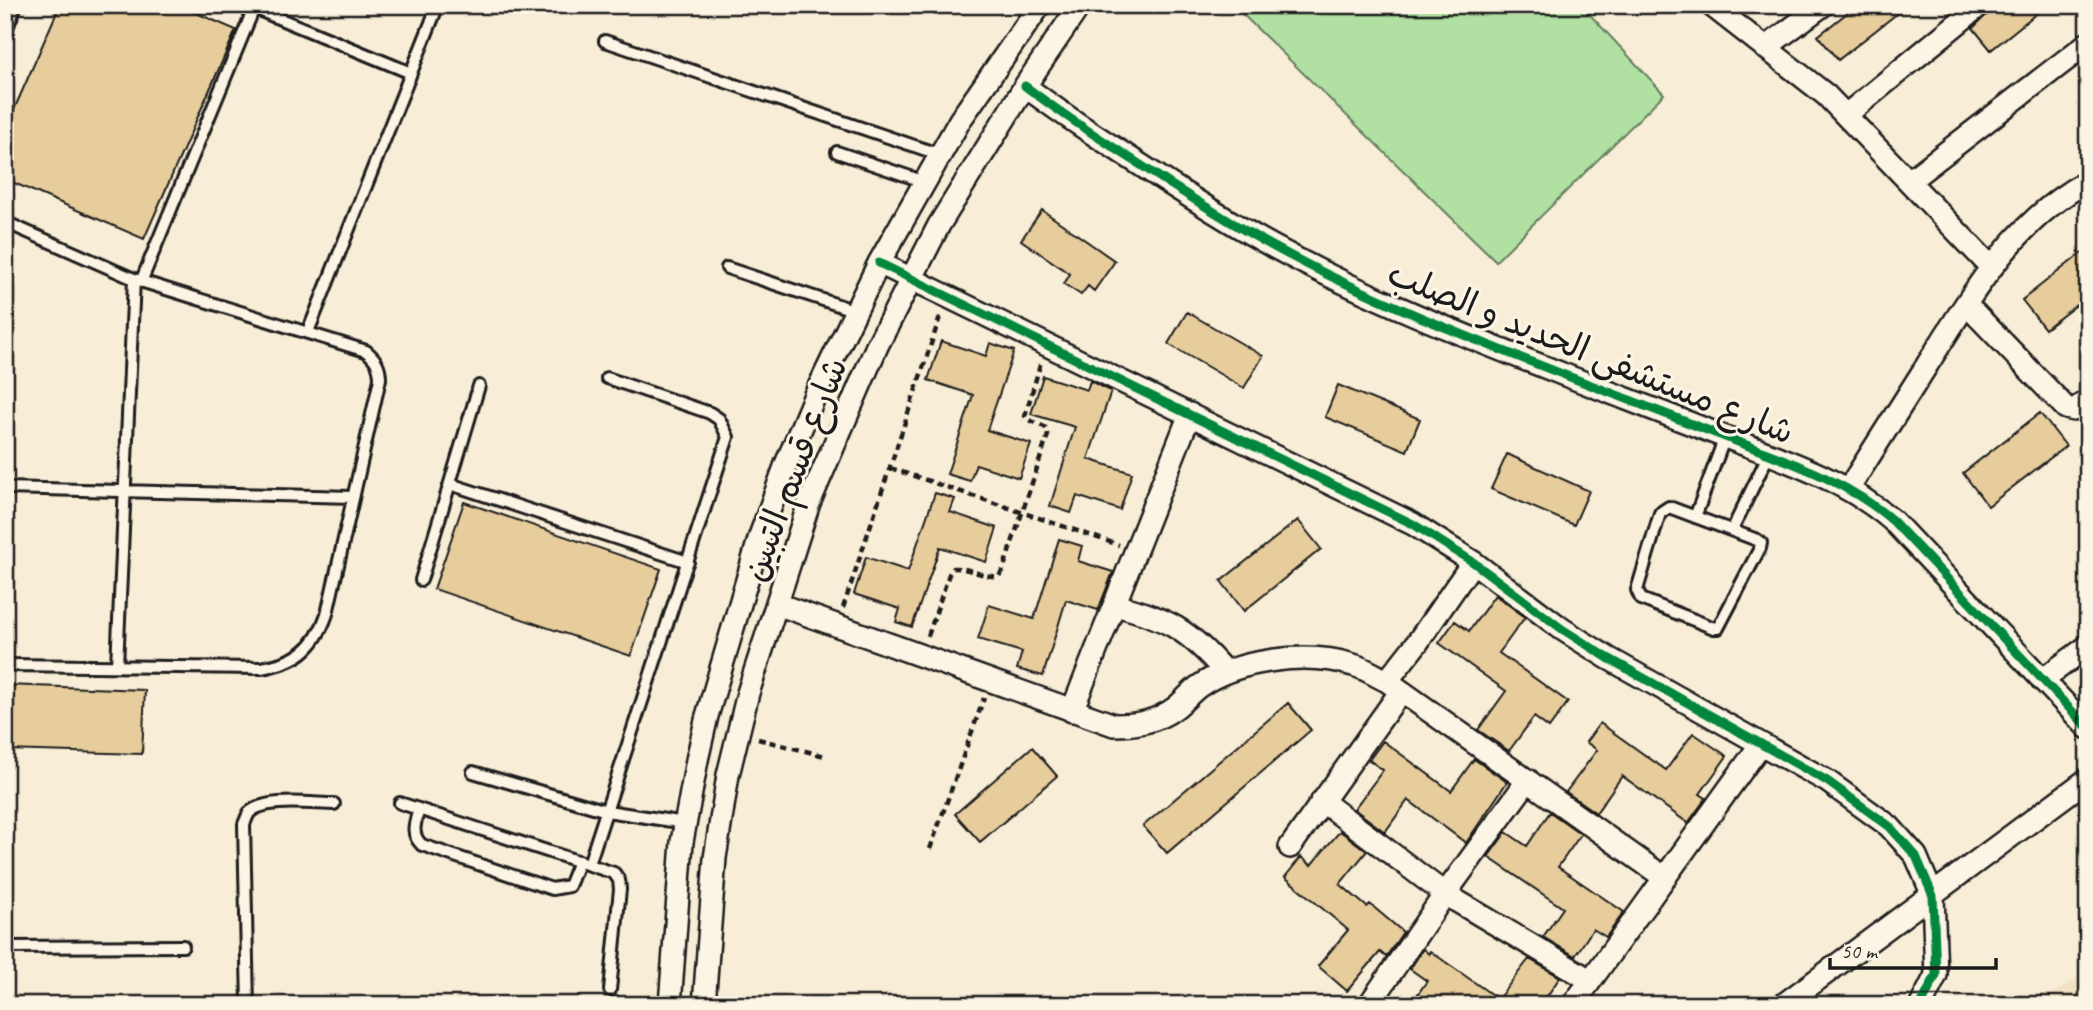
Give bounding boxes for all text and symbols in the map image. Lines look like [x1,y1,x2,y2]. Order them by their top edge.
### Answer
street label: شارع مستشفى الحديد و الصلب [1380,250,1801,457]
street label: شارع قسم التبين [731,351,861,589]
scale bar [1830,926,1997,970]
text: 50 m [1841,938,1879,964]

